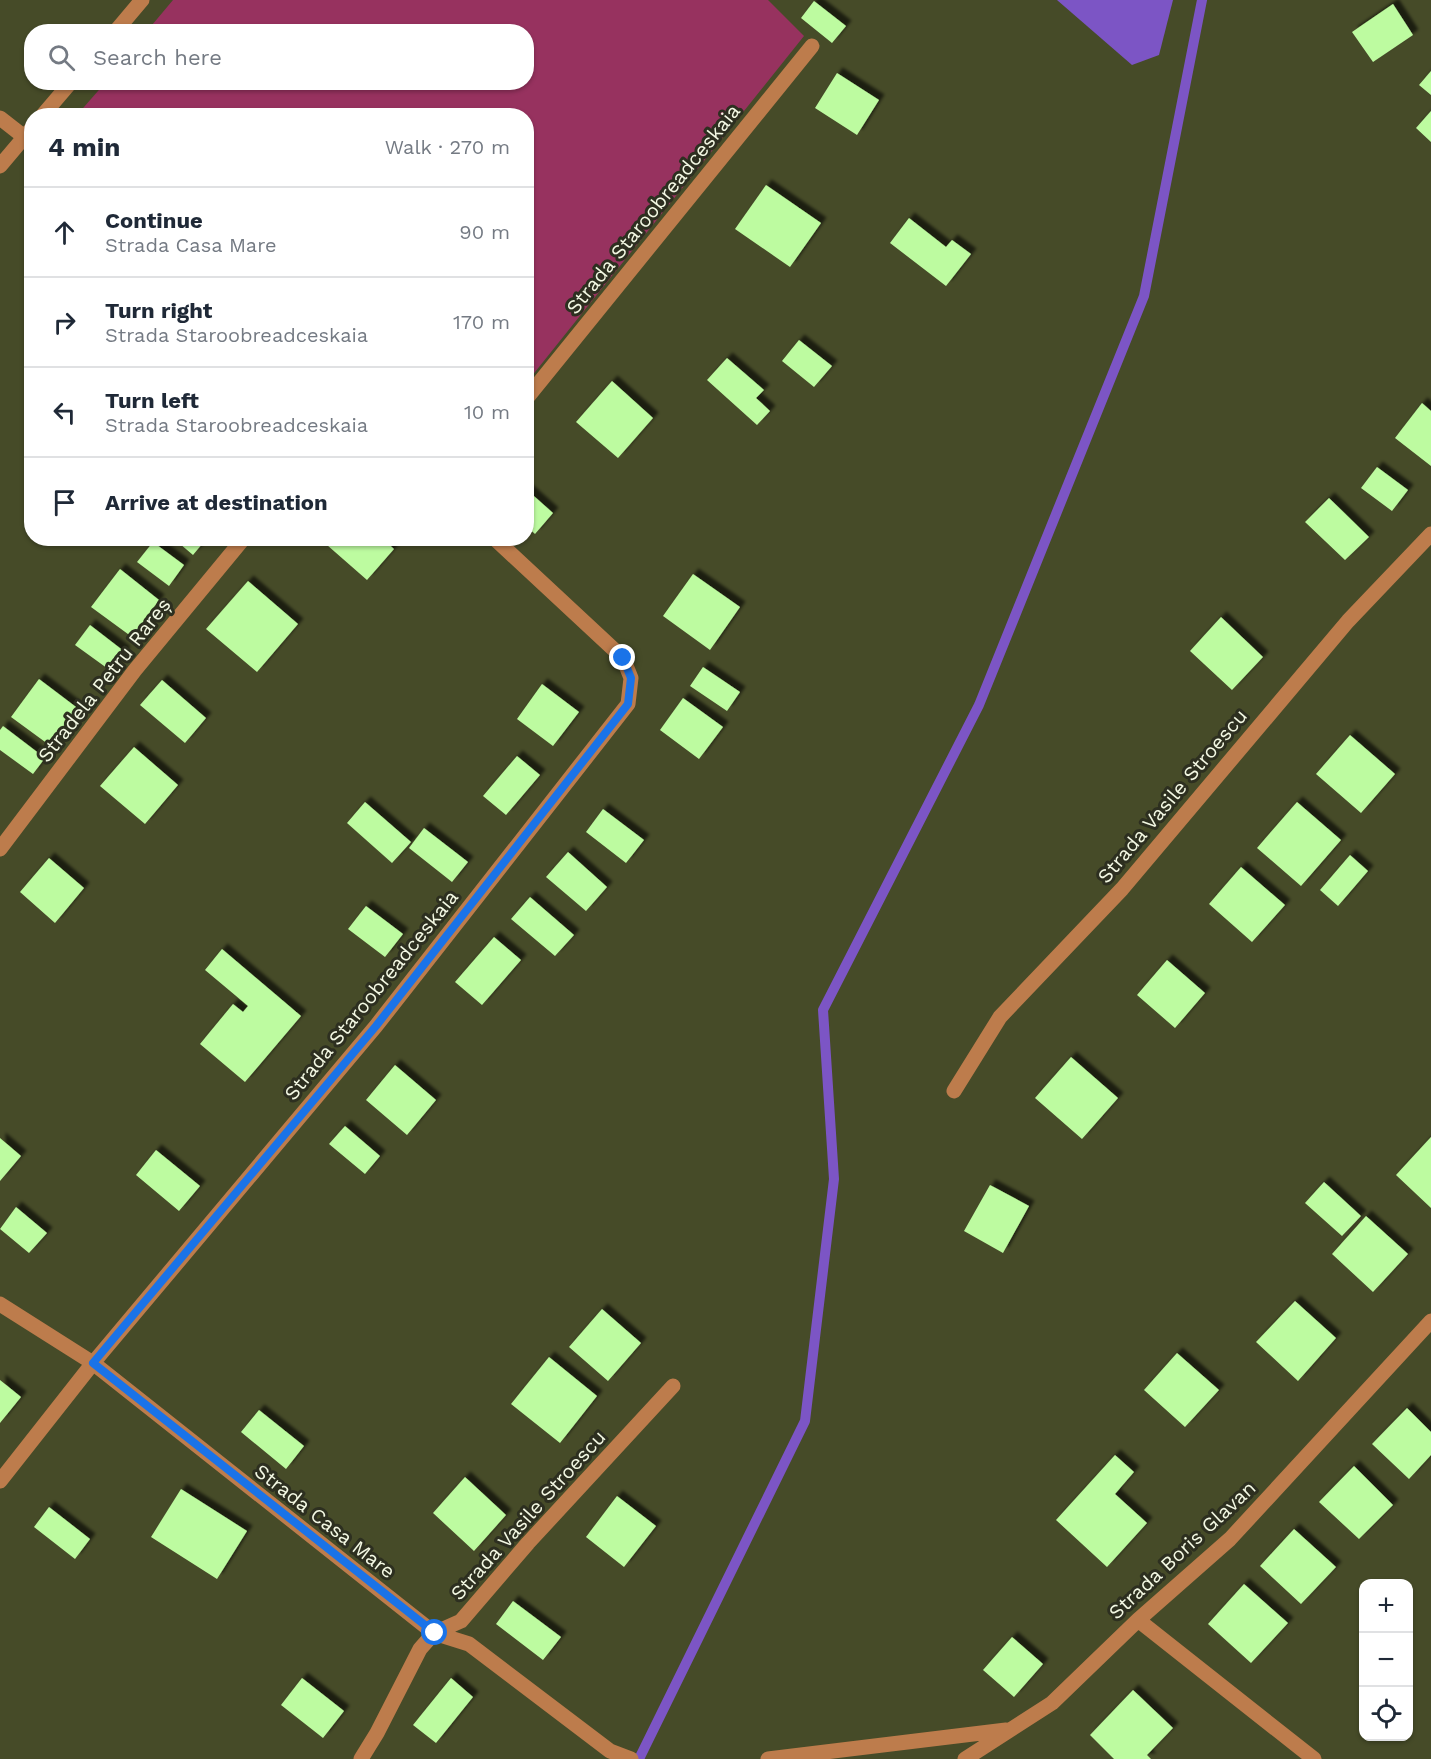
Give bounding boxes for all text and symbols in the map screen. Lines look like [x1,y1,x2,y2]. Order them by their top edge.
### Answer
search box [24,24,534,90]
icon: search [45,41,78,74]
text: Search here [93,45,222,70]
street label: Strada Staroobreadceskaia [561,99,745,319]
text: 4 min [48,132,120,162]
text: Walk · 270 m [385,135,510,159]
text: Continue [105,208,203,233]
icon: ahead [48,216,81,249]
text: 90 m [459,220,510,244]
text: Strada Casa Mare [105,233,277,257]
text: Turn right [105,298,212,323]
icon: right [48,306,81,339]
text: 170 m [453,310,510,334]
text: Strada Staroobreadceskaia [105,323,368,347]
text: Turn left [105,388,199,413]
icon: left [48,396,81,429]
text: 10 m [464,400,510,424]
text: Strada Staroobreadceskaia [105,413,368,437]
icon: arrive [48,486,81,519]
text: Arrive at destination [105,490,328,515]
street label: Stradela Petru Rareș [32,593,176,767]
route end [609,644,635,670]
street label: Strada Vasile Stroescu [1092,704,1252,888]
street label: Strada Staroobreadceskaia [279,885,463,1105]
street label: Strada Vasile Stroescu [445,1425,611,1605]
street label: Strada Casa Mare [250,1459,400,1583]
street label: Strada Boris Glavan [1104,1476,1260,1624]
map controls [1359,1579,1413,1741]
button: + [1359,1579,1413,1633]
route start [421,1619,447,1645]
button: − [1359,1633,1413,1687]
button: locate [1359,1687,1413,1741]

